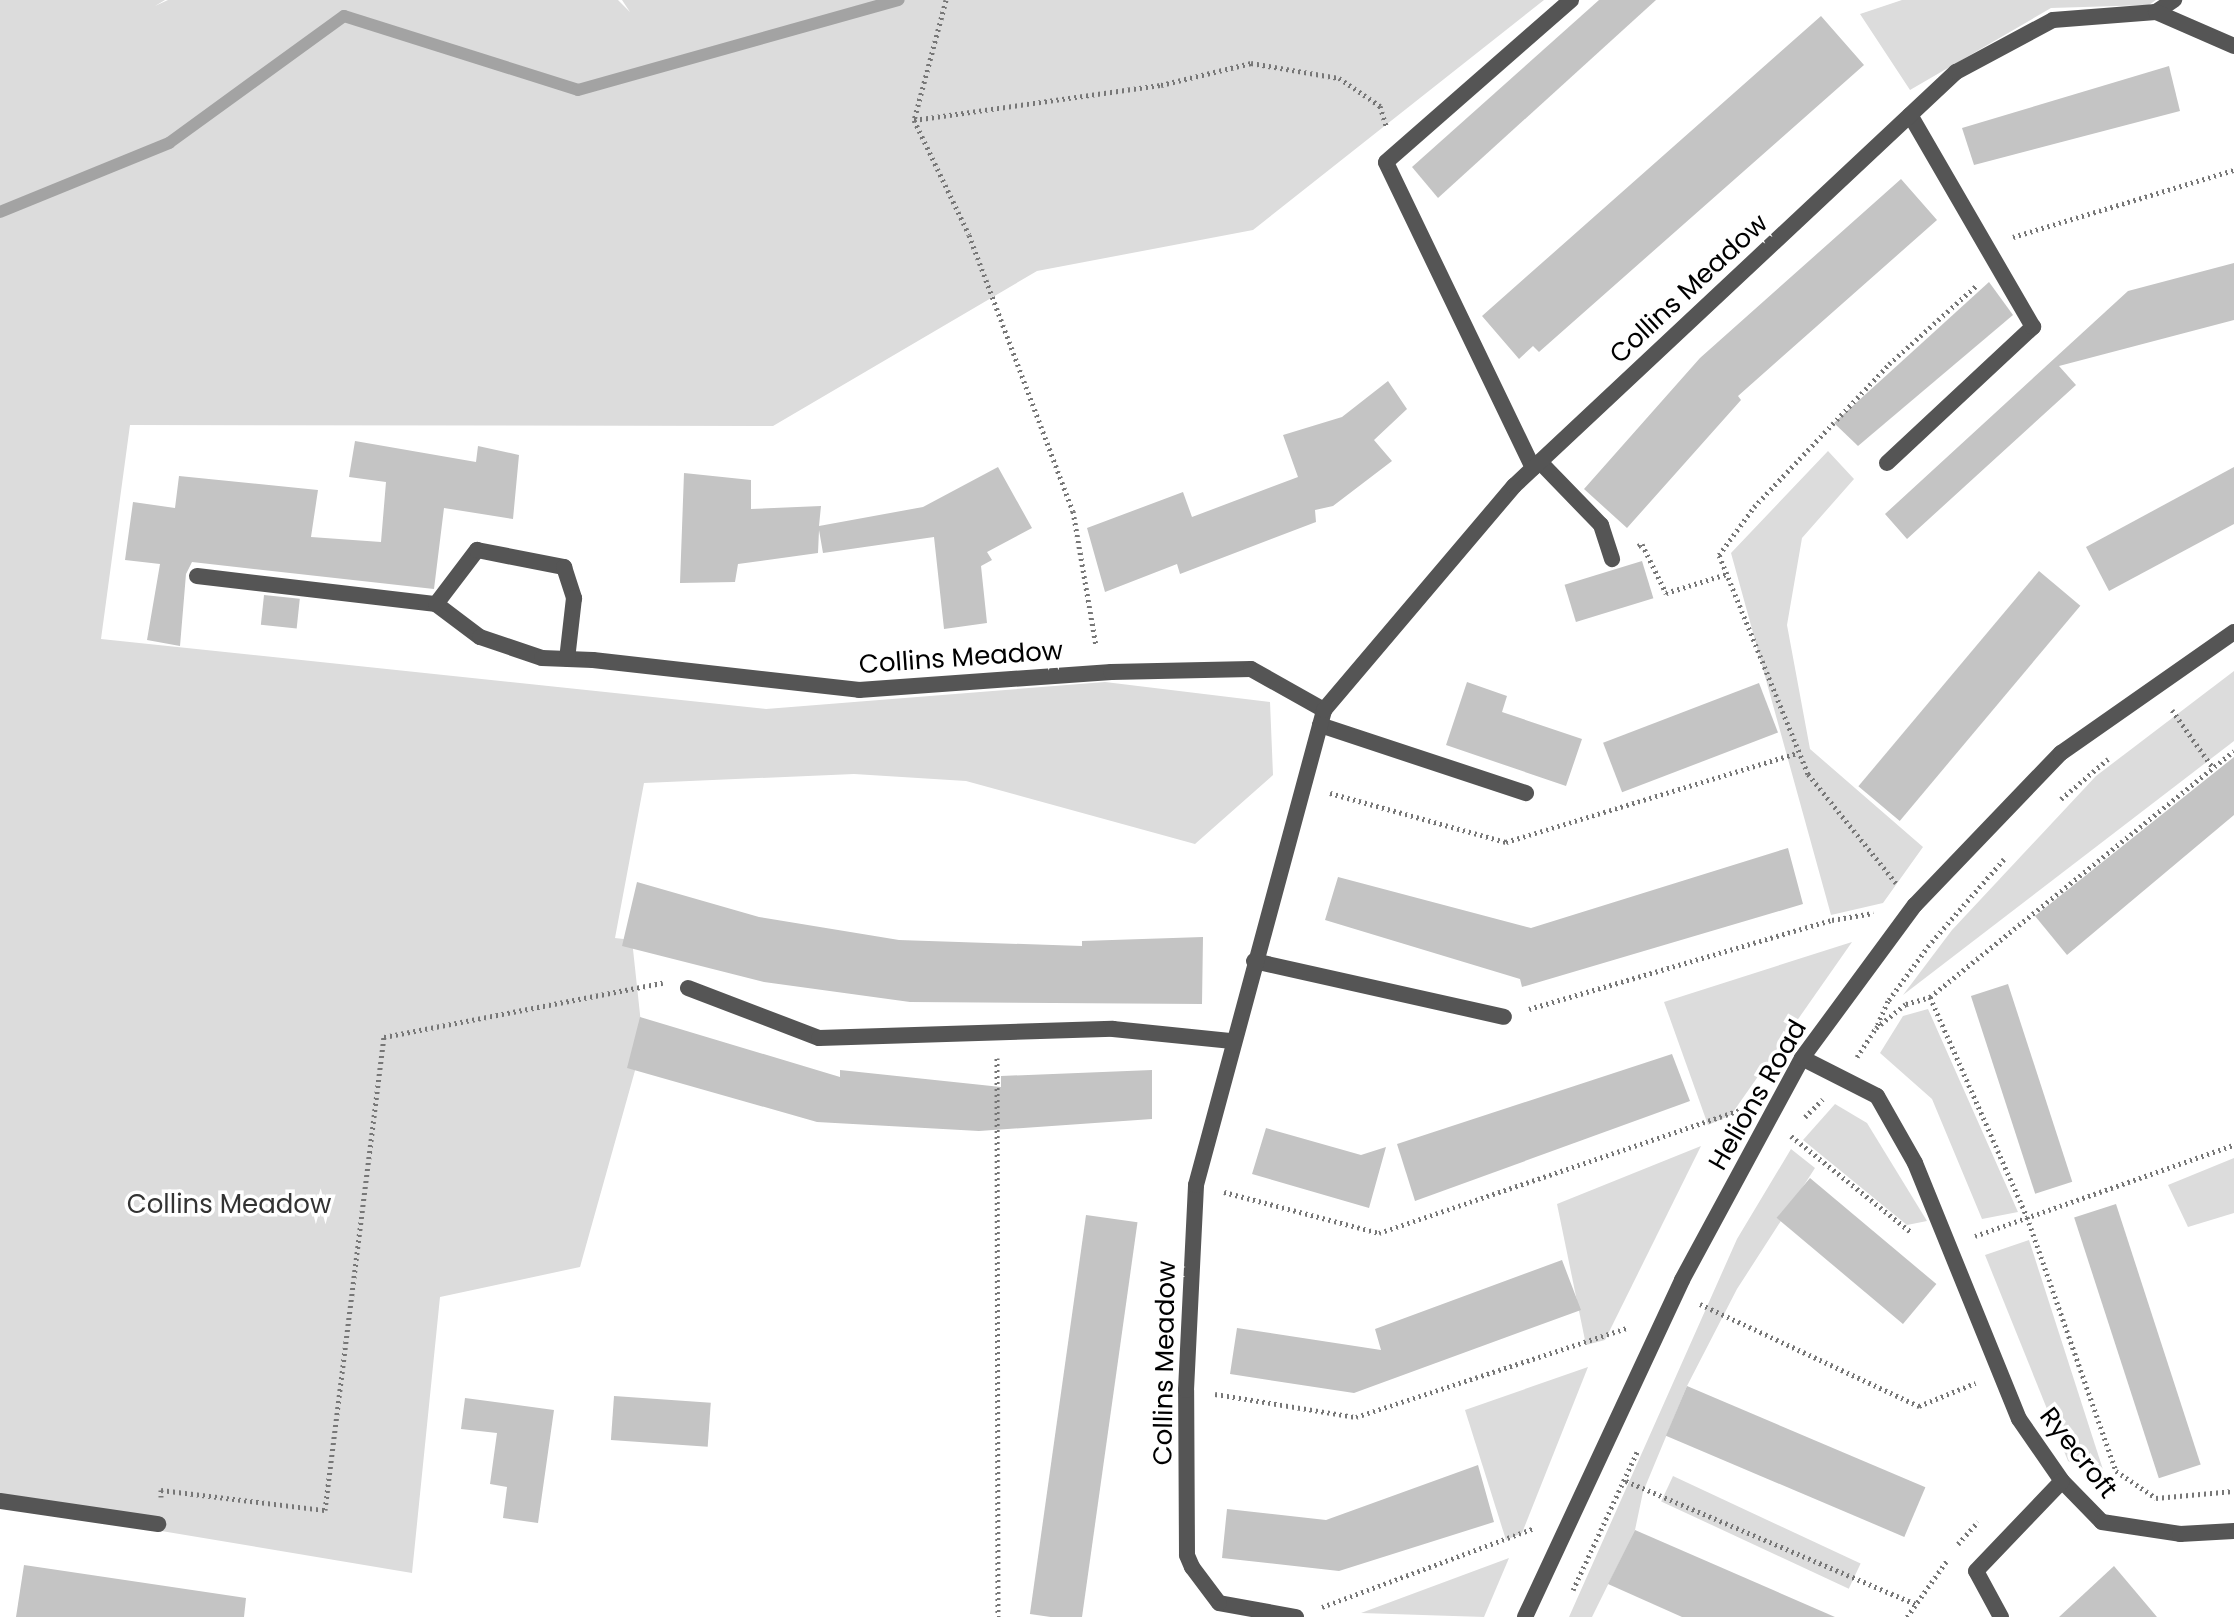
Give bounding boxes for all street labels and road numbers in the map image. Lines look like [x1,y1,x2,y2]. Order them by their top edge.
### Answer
street label: Collins Meadow [1604,208,1774,370]
street label: Collins Meadow [858,635,1064,681]
street label: Helions Road [1702,1014,1814,1176]
street label: Collins Meadow [1148,1260,1182,1466]
street label: Ryecroft [2033,1401,2123,1505]

